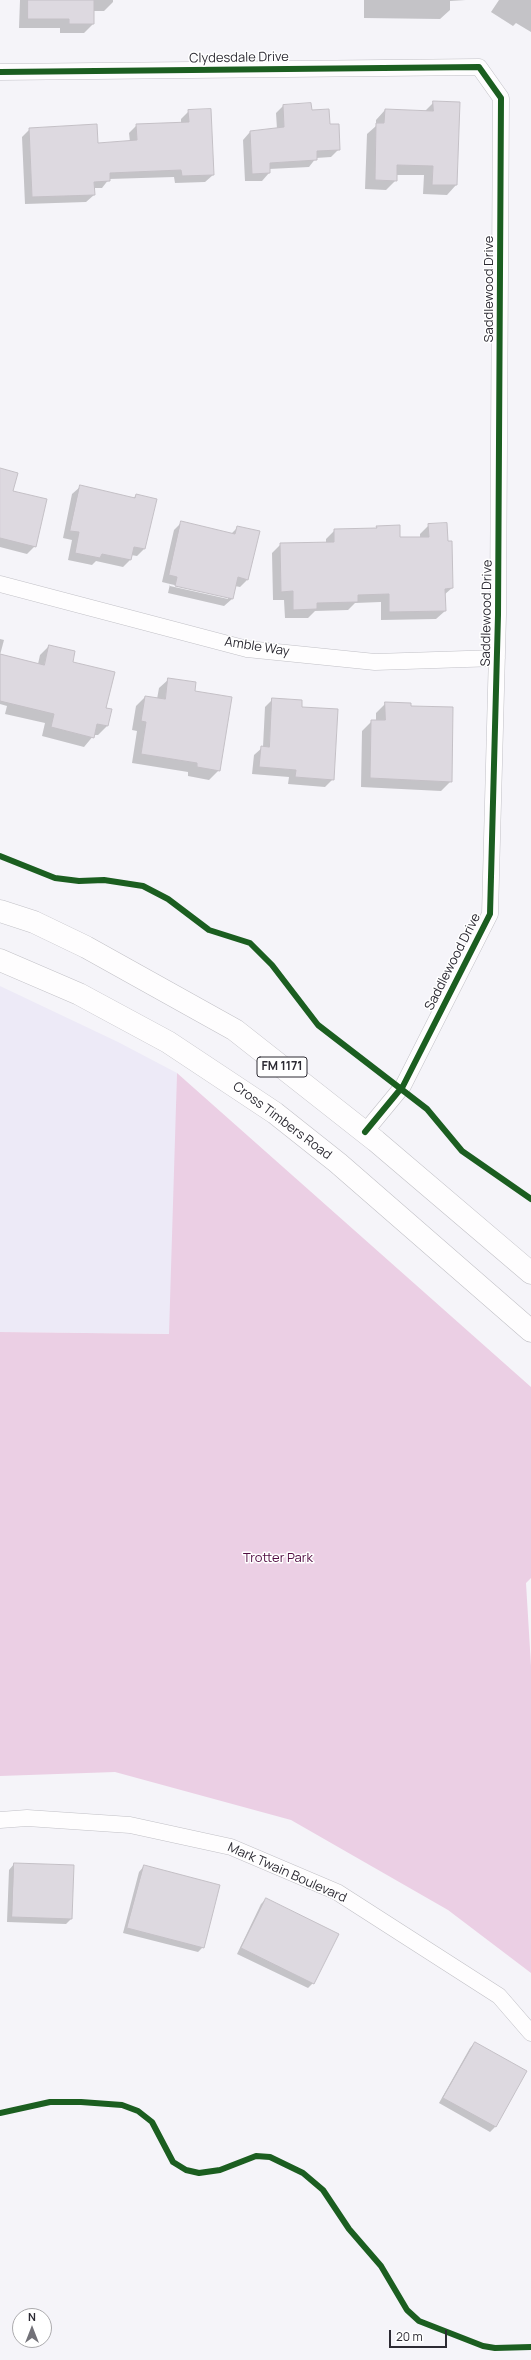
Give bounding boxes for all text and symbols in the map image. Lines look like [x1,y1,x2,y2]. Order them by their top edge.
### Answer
street label: Clydesdale Drive [189,49,289,67]
street label: Saddlewood Drive [481,236,497,342]
street label: Saddlewood Drive [478,559,496,667]
street label: Amble Way [223,634,291,660]
street label: Saddlewood Drive [422,911,484,1013]
road number: FM 1171 [257,1057,307,1077]
street label: Cross Timbers Road [230,1079,334,1163]
park label: Trotter Park [243,1550,313,1566]
street label: Mark Twain Boulevard [225,1840,349,1906]
north arrow [12,2308,52,2348]
text: N [28,2309,36,2324]
scale bar [391,2322,449,2348]
text: 20 m [396,2328,423,2345]

